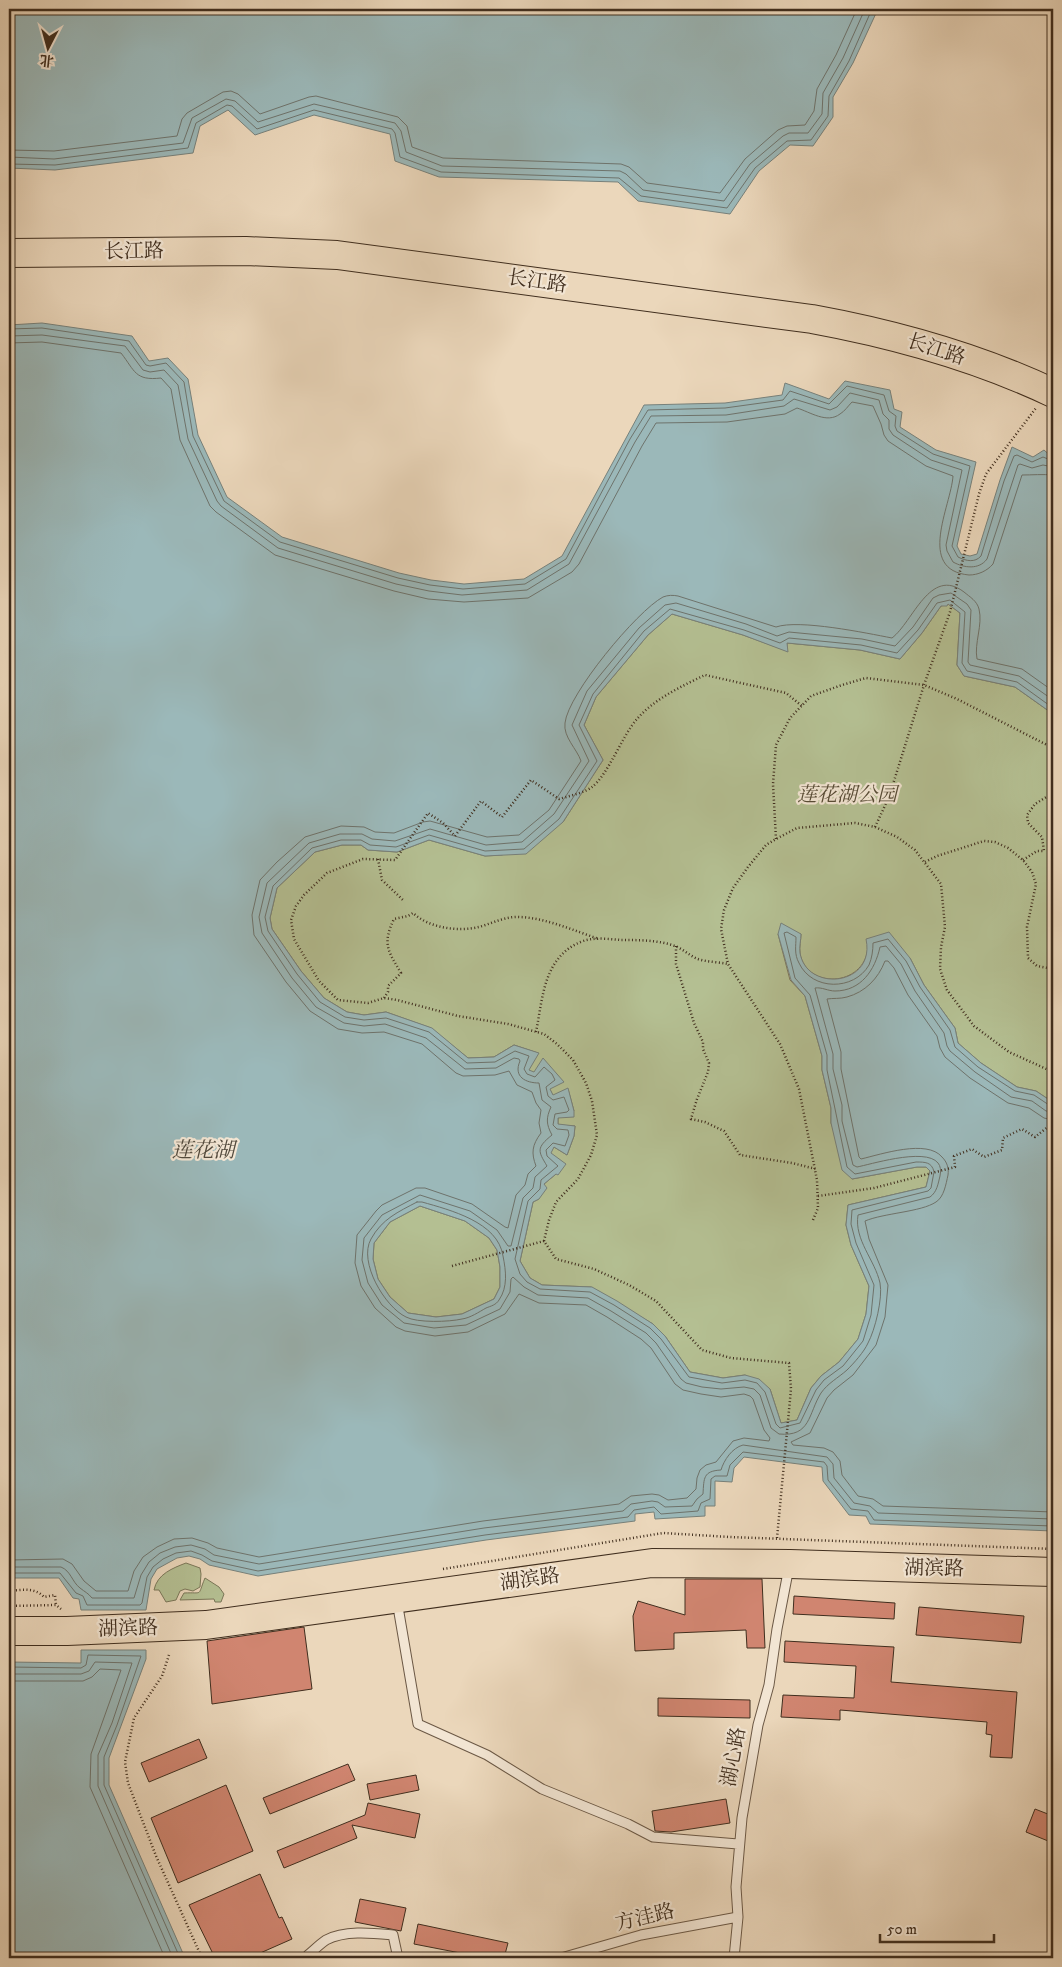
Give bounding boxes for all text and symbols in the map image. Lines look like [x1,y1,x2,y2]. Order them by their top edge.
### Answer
north arrow [22,22,72,72]
text: 北 [39,50,55,70]
street label: 长江路 [104,239,164,265]
street label: 长江路 [506,265,568,299]
street label: 长江路 [904,329,968,371]
park label: 莲花湖公园 [797,783,900,808]
water label: 莲花湖 [172,1138,238,1164]
street label: 湖滨路 [904,1556,964,1582]
street label: 湖滨路 [499,1563,561,1597]
street label: 湖滨路 [98,1615,158,1643]
street label: 湖心路 [716,1725,752,1789]
street label: 方洼路 [613,1899,677,1937]
scale bar [880,1912,993,1944]
text: 50 m [887,1920,917,1939]

